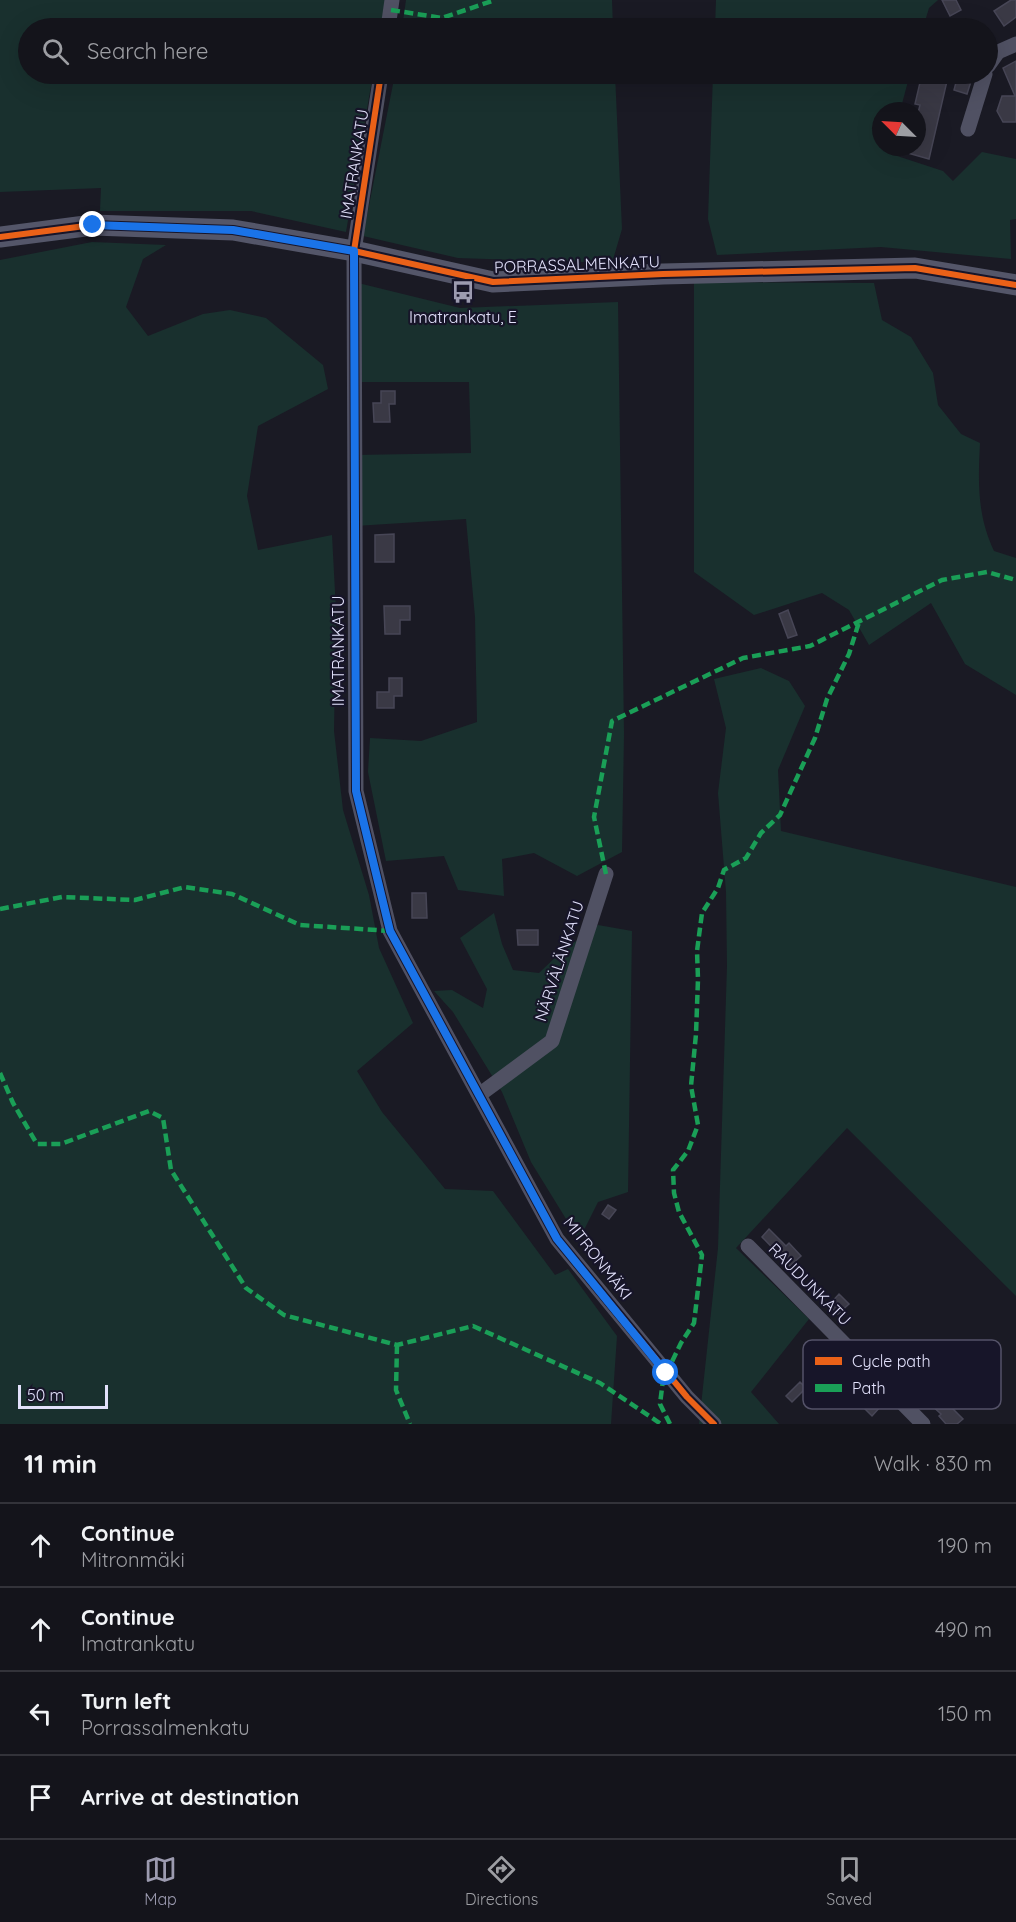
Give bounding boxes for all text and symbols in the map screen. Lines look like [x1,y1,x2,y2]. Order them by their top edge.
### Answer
search box [18,18,998,84]
icon: search [39,35,72,68]
text: Search here [87,37,208,65]
north arrow [872,102,926,156]
street label: IMATRANKATU [335,108,373,220]
route end [79,211,105,237]
street label: PORRASSALMENKATU [494,251,660,277]
bus stop icon: Imatrankatu, E [450,279,476,305]
place label: Imatrankatu, E [409,307,517,327]
street label: IMATRANKATU [328,596,348,706]
street label: NÄRVÄLÄNKATU [530,898,588,1024]
street label: MITRONMÄKI [559,1213,637,1303]
street label: RAUDUNKATU [765,1239,855,1329]
legend [803,1340,1001,1409]
text: Cycle path [852,1351,931,1371]
route start [652,1359,678,1385]
text: Path [852,1378,886,1398]
scale bar [18,1382,108,1410]
text: 50 m [27,1385,64,1405]
text: 11 min [24,1447,97,1480]
text: Walk · 830 m [874,1451,992,1476]
text: Continue [81,1519,175,1547]
icon: ahead [24,1529,57,1562]
text: 190 m [938,1533,992,1558]
text: Mitronmäki [81,1547,185,1572]
text: Continue [81,1603,175,1631]
icon: ahead [24,1613,57,1646]
text: 490 m [935,1617,992,1642]
text: Imatrankatu [81,1631,195,1656]
text: Turn left [81,1687,171,1715]
icon: left [24,1697,57,1730]
text: 150 m [938,1701,992,1726]
text: Porrassalmenkatu [81,1715,250,1740]
icon: arrive [24,1781,57,1814]
text: Arrive at destination [81,1783,299,1811]
tab: Map [144,1853,177,1909]
tab: Directions [465,1853,538,1909]
tab: Saved [826,1853,872,1909]

